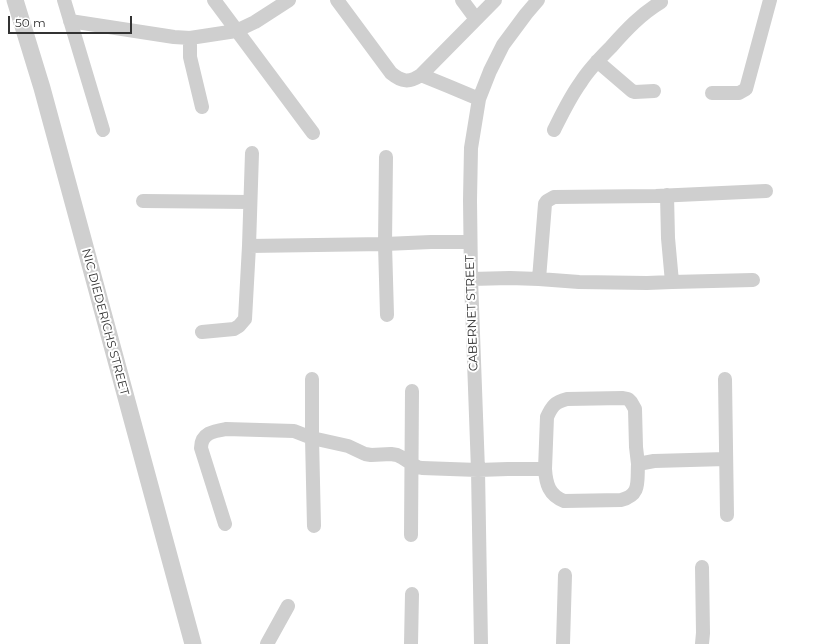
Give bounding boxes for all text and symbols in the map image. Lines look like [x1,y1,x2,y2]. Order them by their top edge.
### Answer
scale bar [10,8,134,34]
text: 50 m [15,15,46,30]
street label: NIC DIEDERICHS STREET [78,247,132,397]
street label: CABERNET STREET [463,255,481,371]

